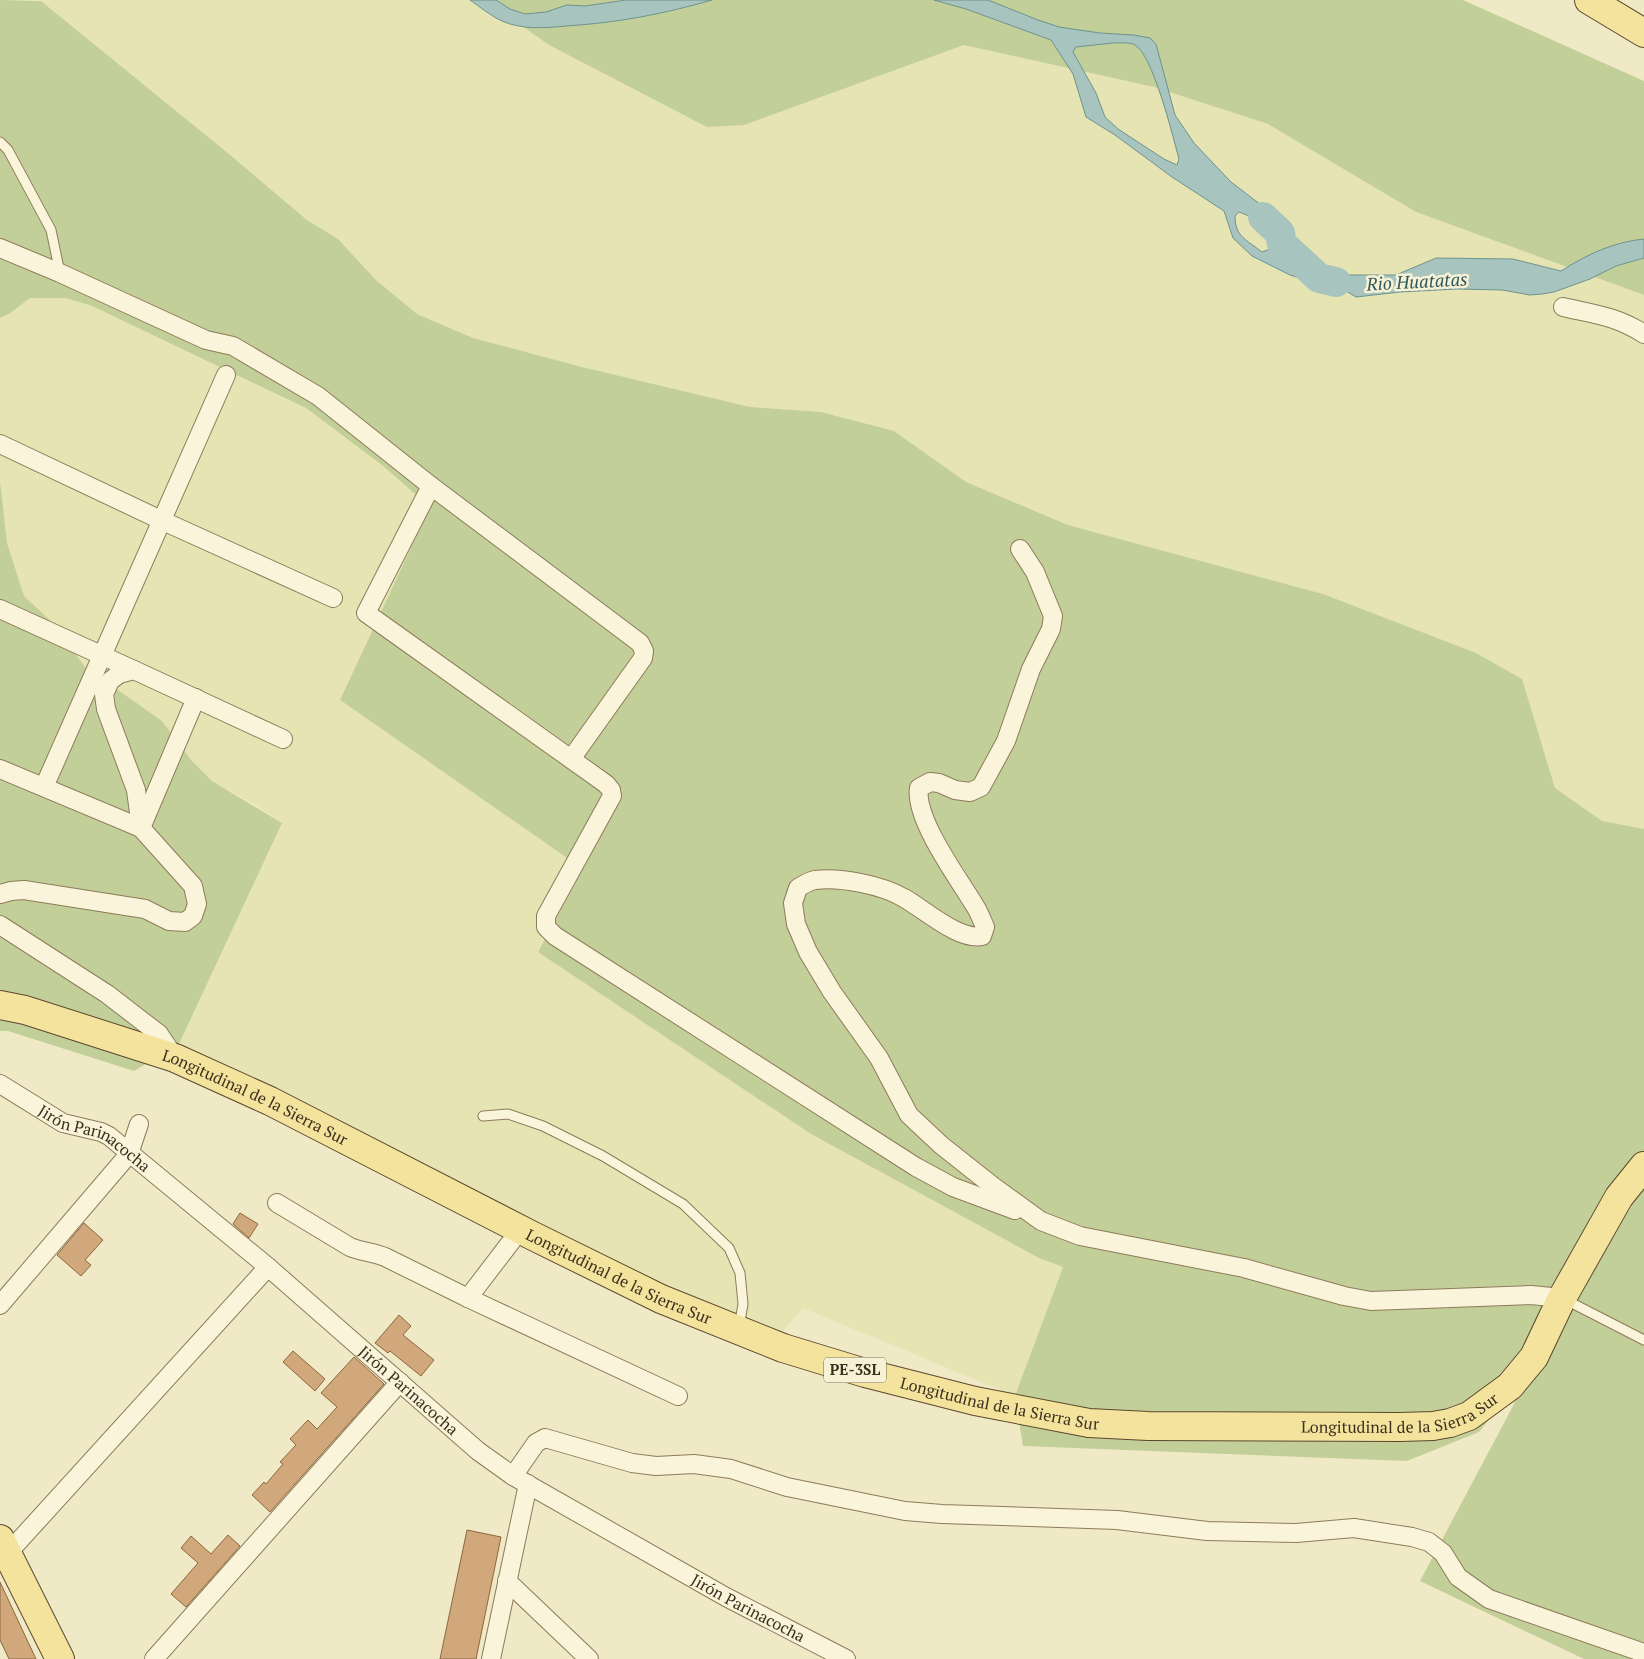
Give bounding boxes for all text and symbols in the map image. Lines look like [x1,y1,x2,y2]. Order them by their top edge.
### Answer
water label: Rio Huatatas [1365,266,1468,296]
street label: Longitudinal de la Sierra Sur [160,1044,352,1151]
street label: Jirón Parinacocha [34,1099,155,1177]
street label: Longitudinal de la Sierra Sur [522,1223,716,1330]
street label: Jirón Parinacocha [354,1340,463,1440]
road number: PE-3SL [824,1358,886,1382]
street label: Longitudinal de la Sierra Sur [898,1371,1100,1435]
street label: Longitudinal de la Sierra Sur [1301,1387,1503,1438]
street label: Jirón Parinacocha [687,1569,809,1647]

